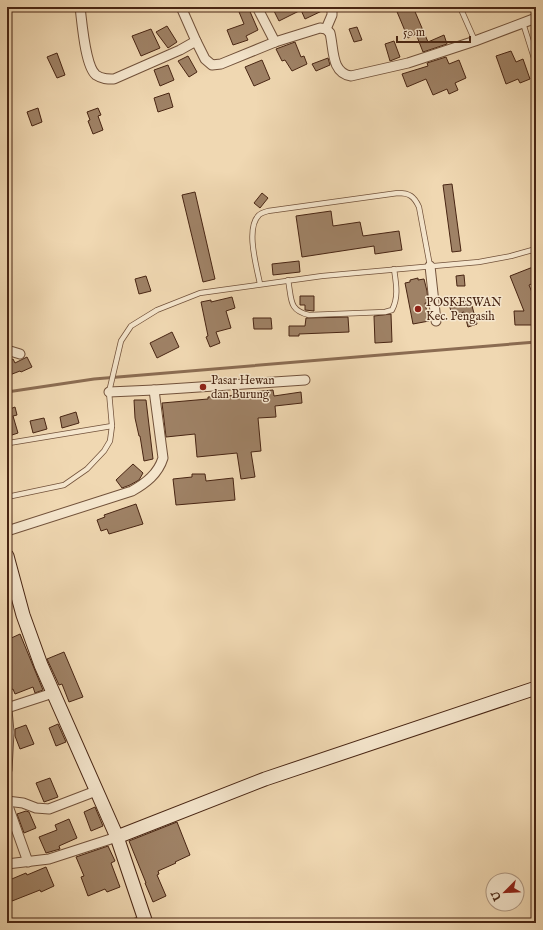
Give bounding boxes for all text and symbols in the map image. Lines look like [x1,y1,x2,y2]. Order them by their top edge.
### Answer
scale bar [397,18,470,44]
text: 50 m [403,25,425,40]
place label: POSKESWAN Kec. Pengasih [426,295,502,324]
marker: POSKESWAN Kec. Pengasih [413,304,423,314]
place label: Pasar Hewan dan Burung [211,373,275,402]
marker: Pasar Hewan dan Burung [198,382,208,392]
north arrow [485,872,525,912]
text: U [488,888,505,904]

